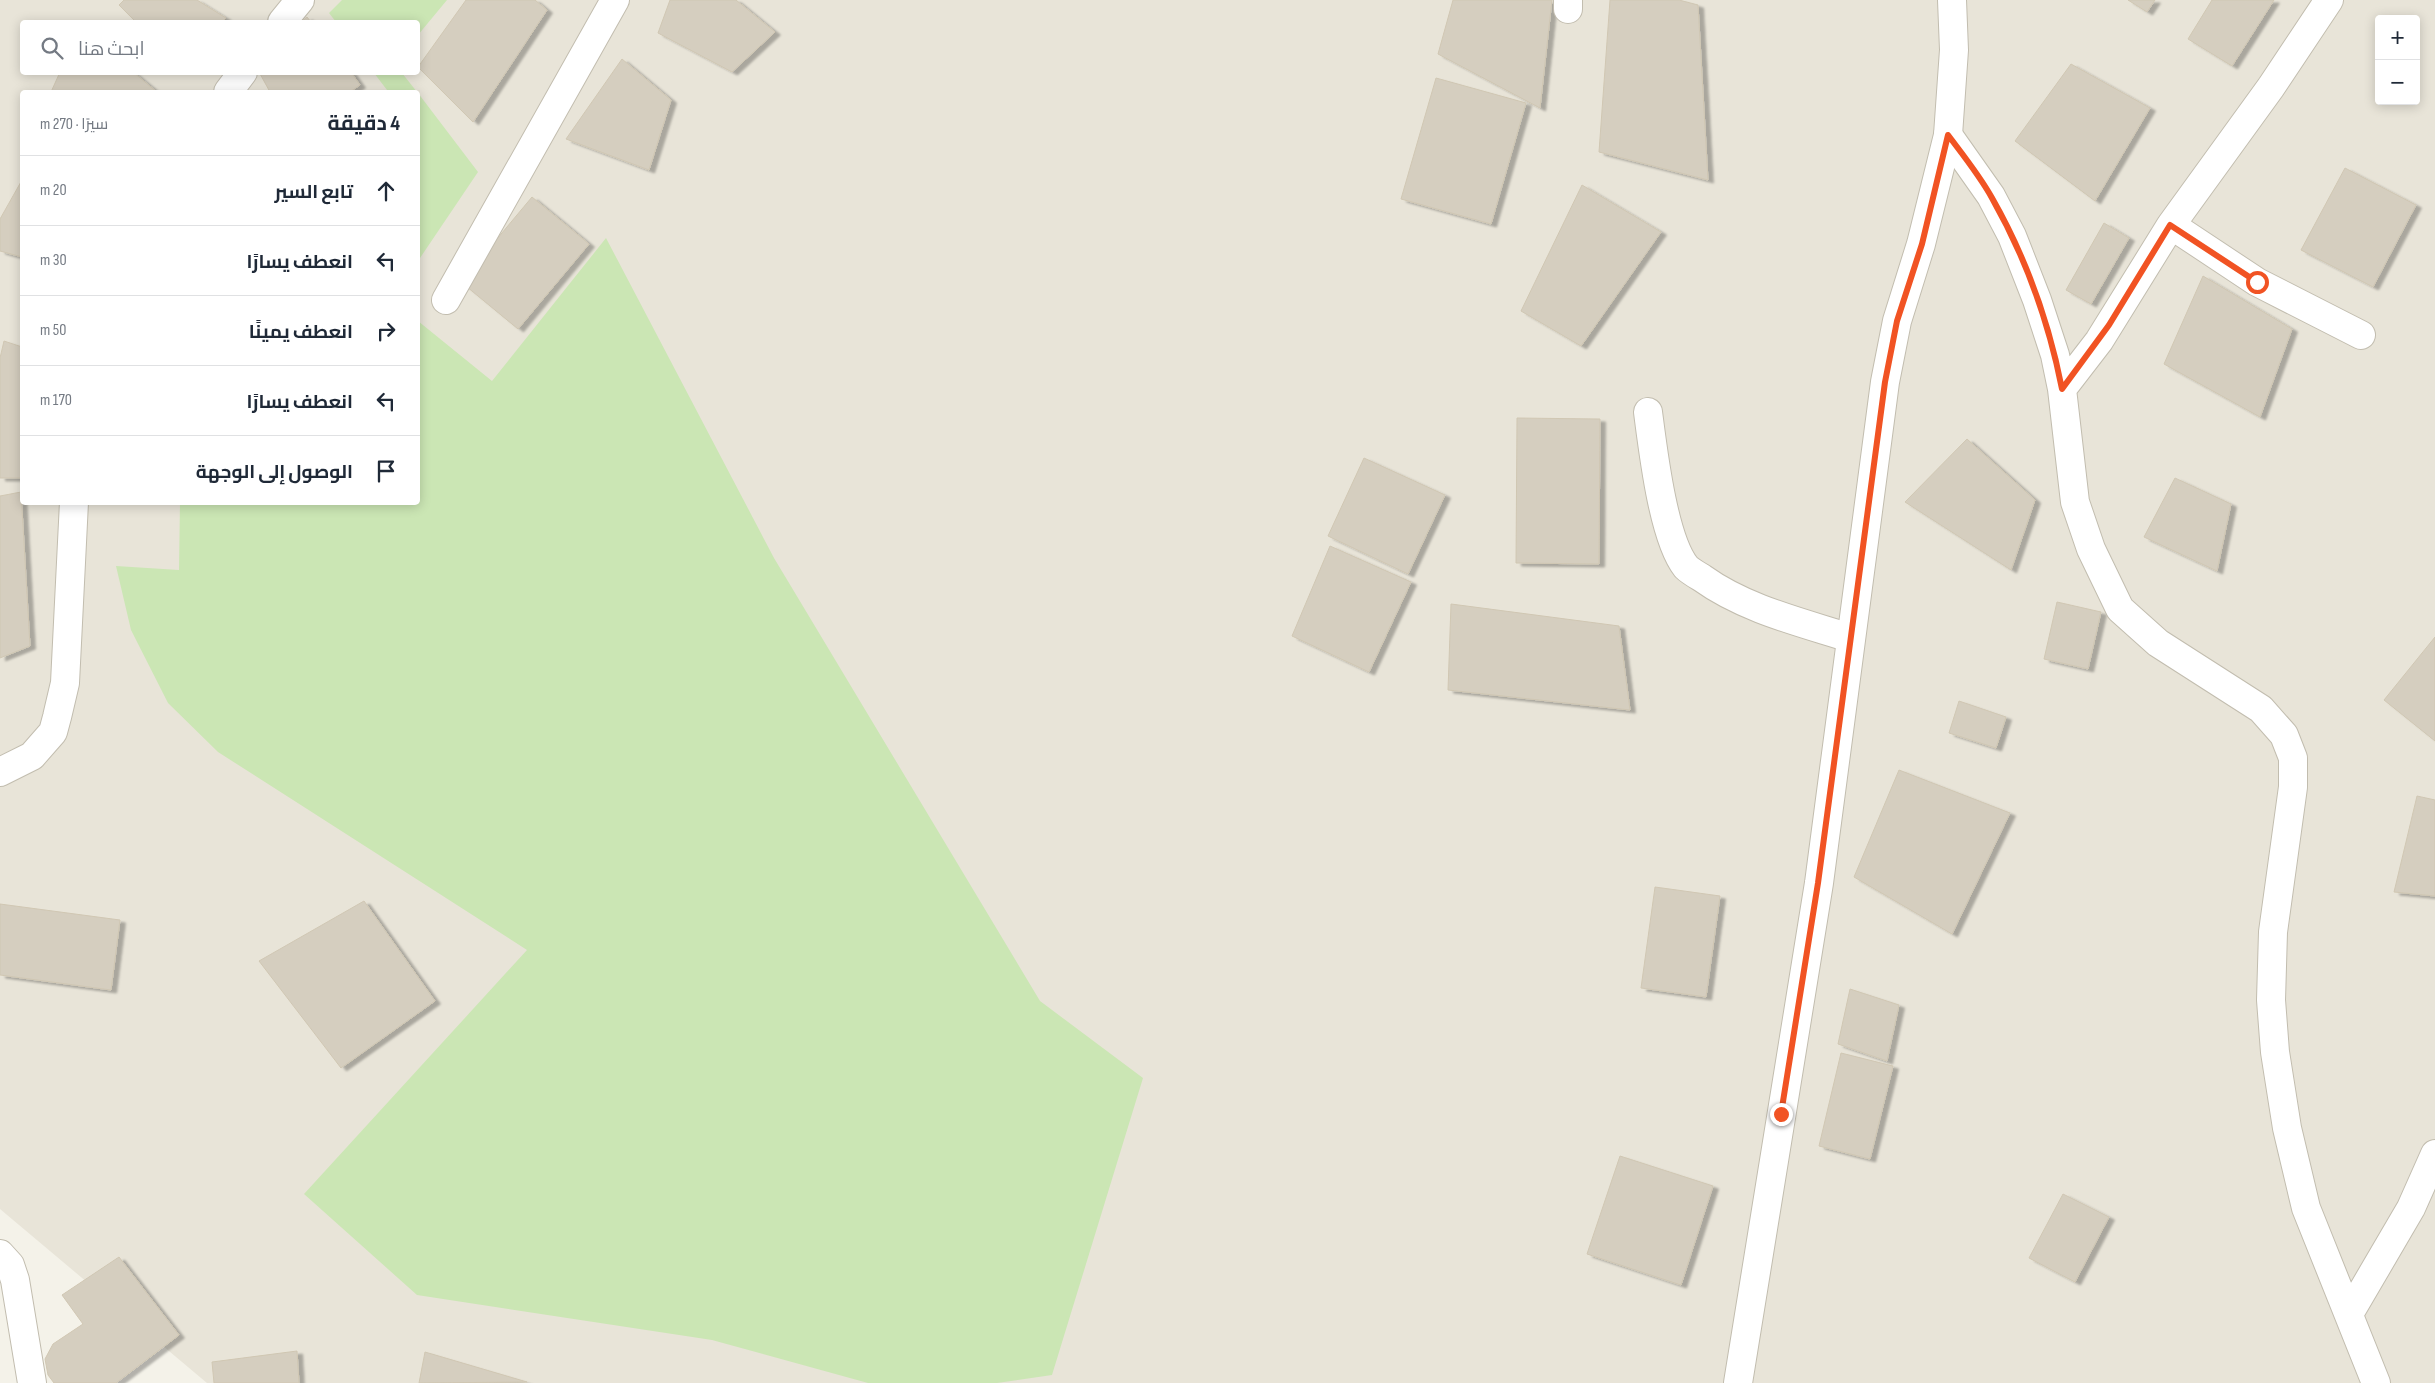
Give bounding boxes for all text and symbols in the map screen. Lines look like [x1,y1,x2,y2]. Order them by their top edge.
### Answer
map controls [2375,15,2420,105]
button: + [2375,15,2420,60]
search box [20,20,420,75]
icon: search [38,34,66,62]
text: ابحث هنا [78,38,145,61]
button: − [2375,60,2420,105]
text: 4 دقيقة [328,111,400,136]
text: سيرًا · 270 m [40,115,108,134]
icon: ahead [372,177,400,205]
text: 20 m [40,181,67,200]
text: تابع السير [274,181,353,204]
icon: left [372,247,400,275]
text: 30 m [40,251,67,270]
text: انعطف يسارًا [246,251,353,274]
route start [2246,271,2269,294]
icon: right [372,317,400,345]
text: 50 m [40,321,66,340]
text: انعطف يمينًا [249,321,353,344]
icon: left [372,387,400,415]
text: 170 m [40,391,72,410]
text: انعطف يسارًا [246,391,353,414]
icon: arrive [372,457,400,485]
text: الوصول إلى الوجهة [196,461,353,484]
route end [1770,1103,1793,1126]

